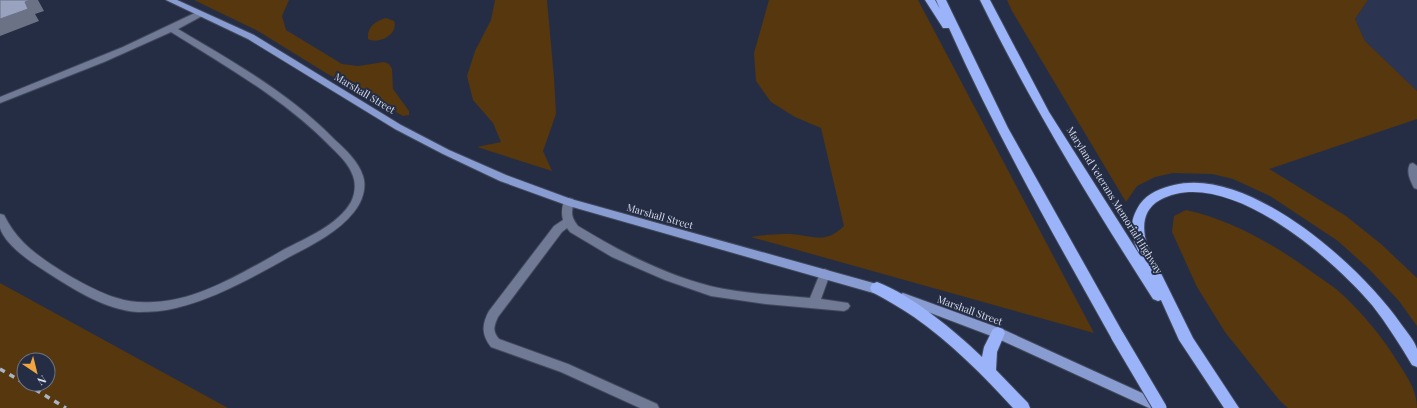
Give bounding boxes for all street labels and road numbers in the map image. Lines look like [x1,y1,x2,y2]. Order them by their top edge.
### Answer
street label: Marshall Street [332,69,398,117]
street label: Maryland Veterans Memorial Highway [1064,124,1166,276]
street label: Marshall Street [625,200,695,232]
street label: Marshall Street [935,292,1005,328]

